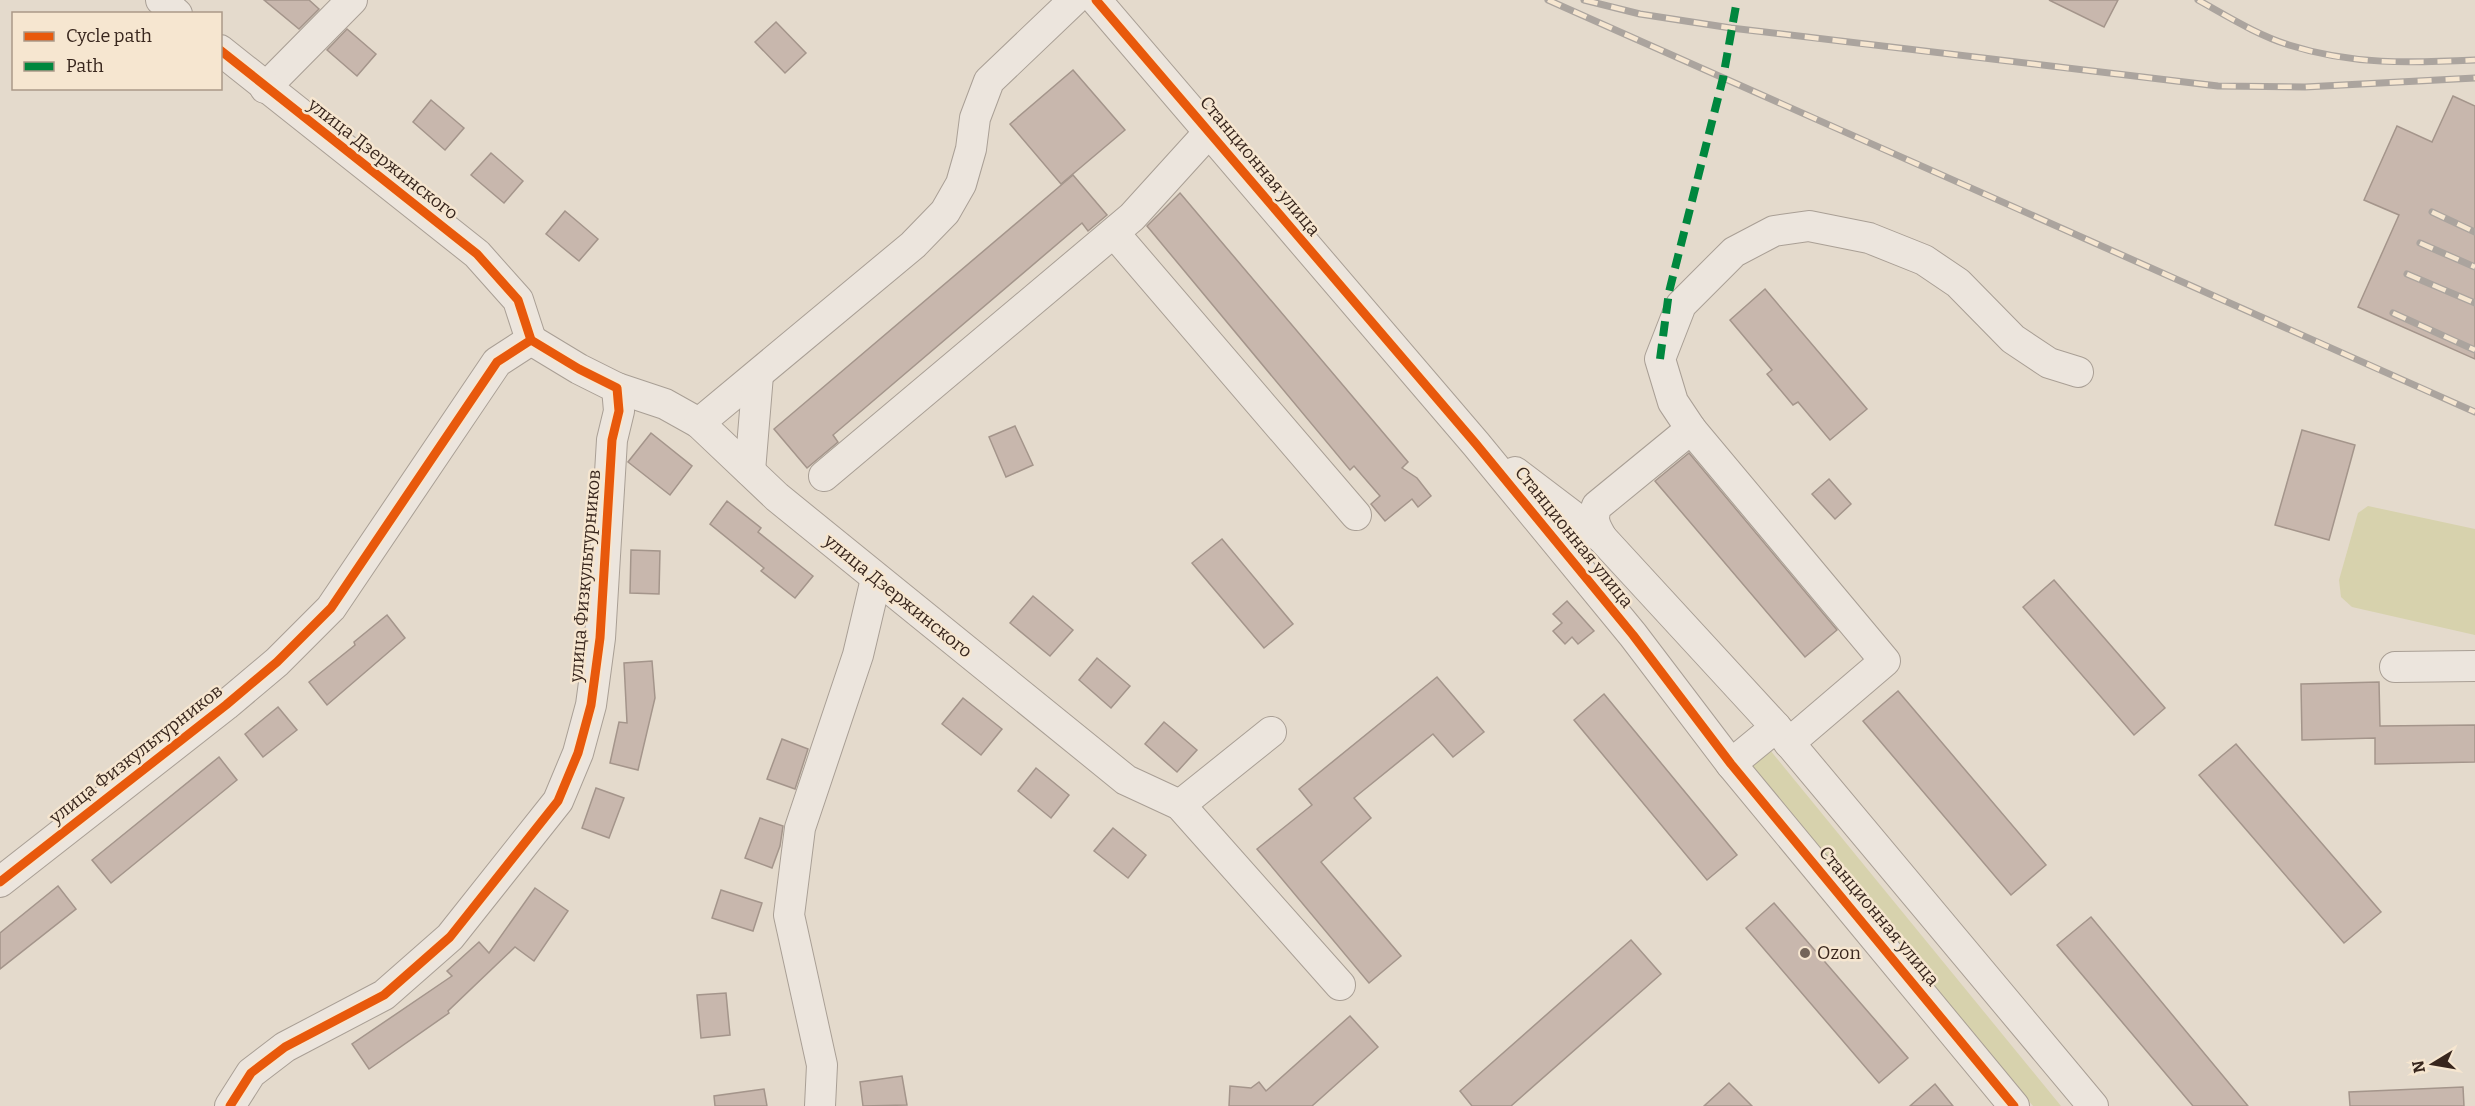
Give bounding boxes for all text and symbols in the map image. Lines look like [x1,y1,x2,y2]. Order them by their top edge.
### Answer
legend [12,12,222,90]
text: Cycle path [66,25,152,47]
text: Path [66,55,104,77]
street label: Станционная улица [1195,92,1325,241]
street label: улица Дзержинского [303,93,462,224]
street label: Станционная улица [1510,462,1638,612]
street label: улица Физкультурников [565,469,605,684]
street label: улица Дзержинского [819,529,976,663]
street label: улица Физкультурников [44,680,227,829]
street label: Станционная улица [1814,842,1944,991]
place label: Ozon [1817,942,1861,964]
marker: Ozon [1798,946,1812,960]
north arrow [2403,1034,2463,1094]
text: N [2408,1059,2429,1075]

